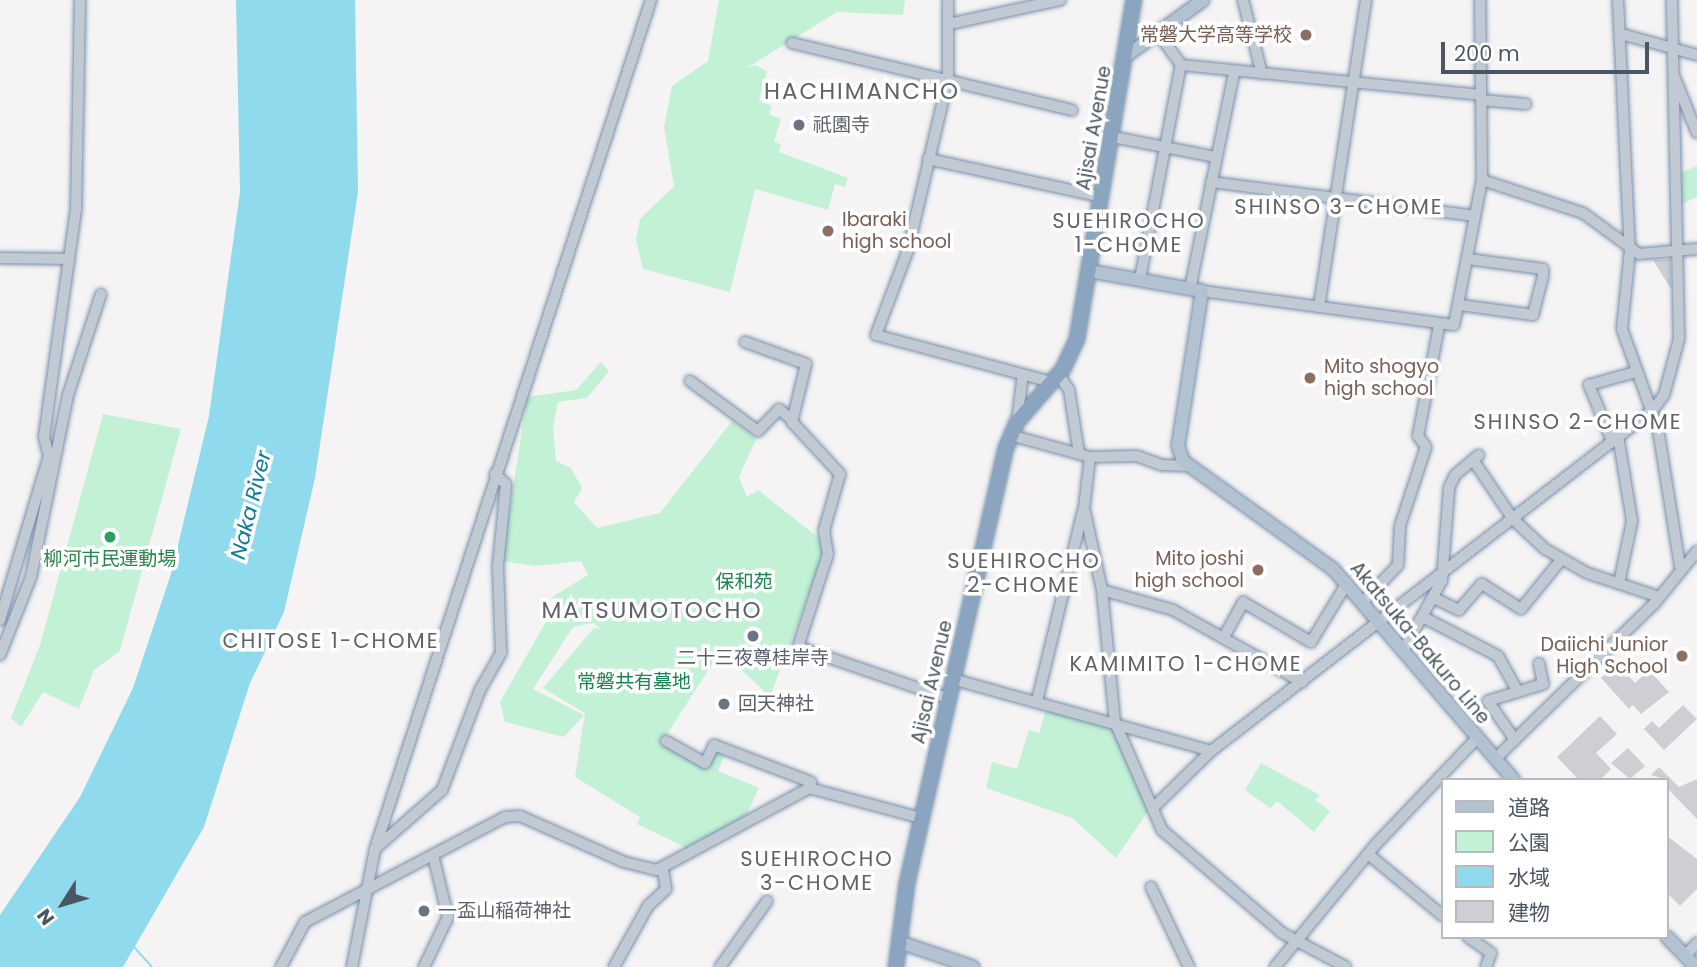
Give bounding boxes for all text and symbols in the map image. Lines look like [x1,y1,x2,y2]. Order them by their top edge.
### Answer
place label: 常磐大学高等学校 [1140,24,1292,46]
marker: 常磐大学高等学校 [1298,27,1314,43]
scale bar [1445,28,1653,72]
text: 200 m [1454,39,1520,68]
street label: Ajisai Avenue [1072,64,1116,192]
district label: HACHIMANCHO [765,77,959,105]
place label: 祇園寺 [813,114,870,136]
marker: 祇園寺 [791,117,807,133]
district label: SHINSO 3-CHOME [1236,194,1442,220]
district label: SUEHIROCHO 1-CHOME [1054,208,1204,258]
place label: Ibaraki high school [842,209,952,253]
marker: Ibaraki high school [820,223,836,239]
place label: Mito shogyo high school [1324,356,1439,400]
marker: Mito shogyo high school [1302,370,1318,386]
district label: SHINSO 2-CHOME [1475,409,1681,435]
water label: Naka River [225,448,277,562]
marker: 柳河市民運動場 [102,529,118,545]
place label: 柳河市民運動場 [44,548,176,570]
district label: SUEHIROCHO 2-CHOME [949,548,1099,598]
place label: Mito joshi high school [1134,548,1244,592]
street label: Akatsuka-Bakuro Line [1345,557,1495,729]
marker: Mito joshi high school [1250,562,1266,578]
park label: 保和苑 [716,571,772,593]
district label: MATSUMOTOCHO [543,596,761,624]
street label: Ajisai Avenue [907,618,957,746]
district label: CHITOSE 1-CHOME [224,628,438,654]
marker: 二十三夜尊桂岸寺 [745,628,761,644]
place label: Daiichi Junior High School [1541,634,1668,678]
place label: 二十三夜尊桂岸寺 [677,647,829,669]
marker: Daiichi Junior High School [1674,648,1690,664]
district label: KAMIMITO 1-CHOME [1071,651,1301,677]
park label: 常磐共有墓地 [577,671,691,693]
place label: 回天神社 [738,693,814,715]
marker: 回天神社 [716,696,732,712]
legend [1442,778,1669,939]
text: 道路 [1508,793,1550,822]
text: 公園 [1508,828,1550,857]
district label: SUEHIROCHO 3-CHOME [742,846,892,896]
text: 水域 [1508,863,1550,892]
north arrow [28,869,98,939]
text: 建物 [1508,898,1550,927]
place label: 一盃山稲荷神社 [438,900,571,922]
text: N [31,903,61,931]
marker: 一盃山稲荷神社 [416,903,432,919]

